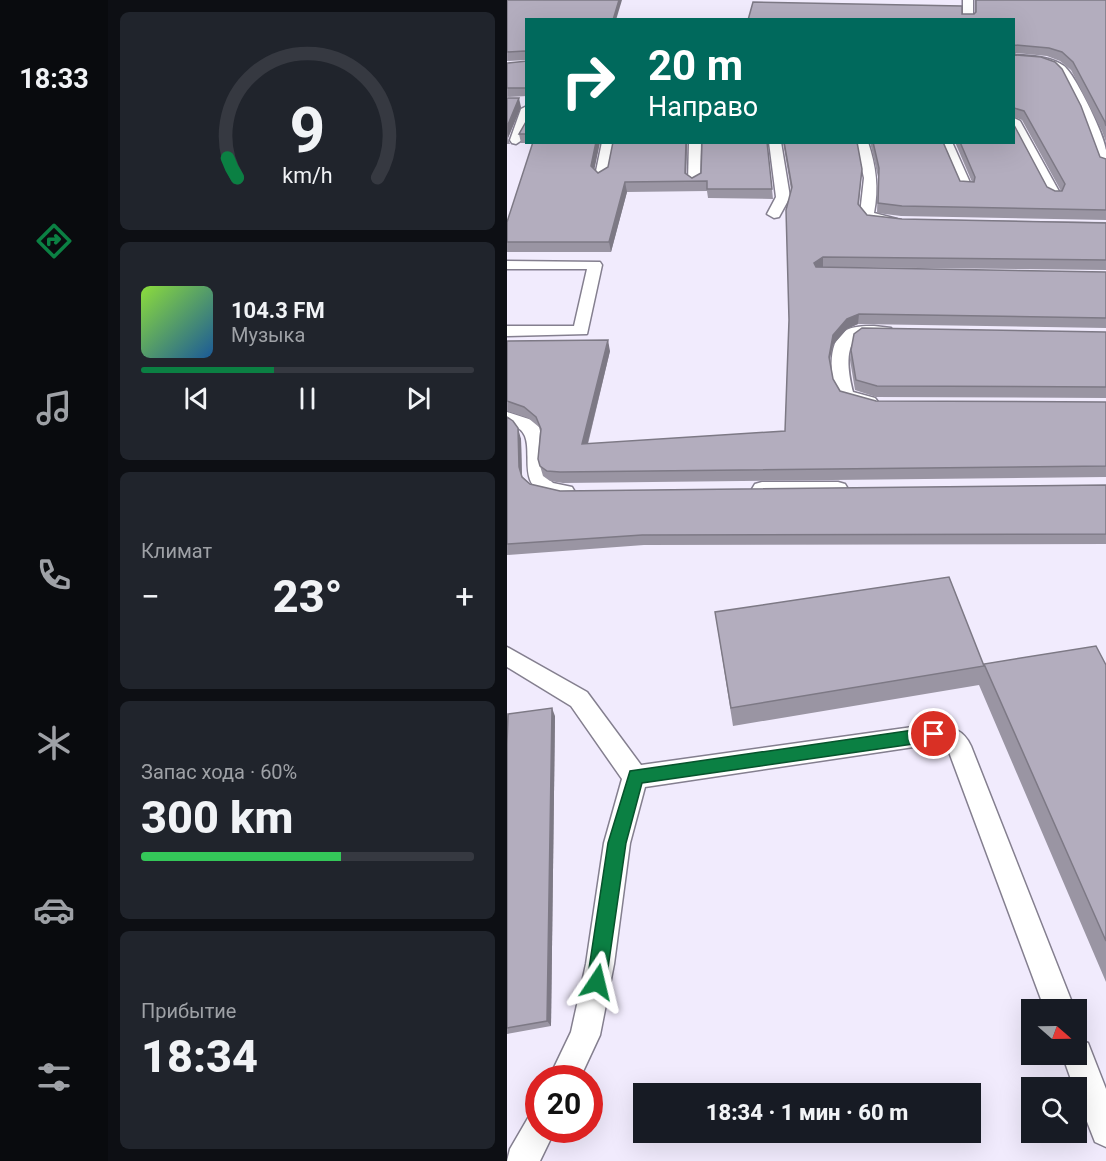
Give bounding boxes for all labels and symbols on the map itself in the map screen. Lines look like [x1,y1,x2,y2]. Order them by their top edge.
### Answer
pin [908,708,959,759]
position arrow [565,950,629,1014]
north arrow [1021,999,1087,1065]
speed limit sign: 20 [525,1065,603,1143]

